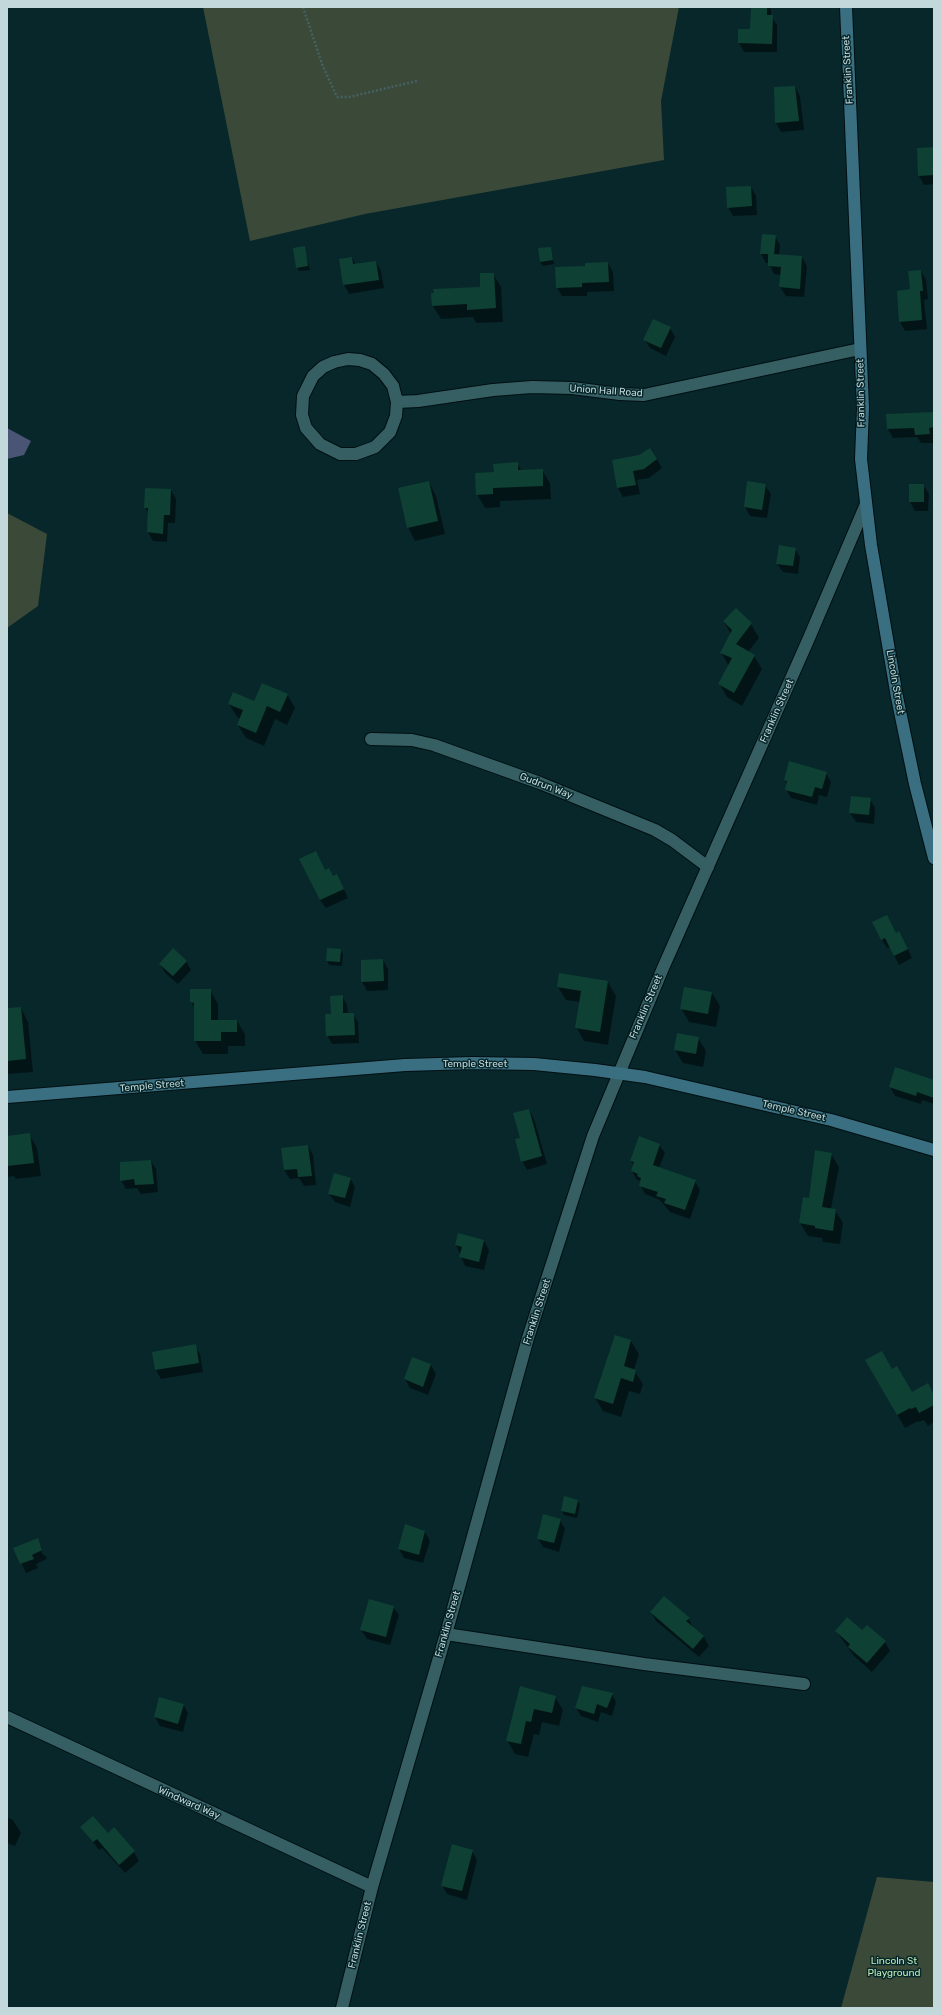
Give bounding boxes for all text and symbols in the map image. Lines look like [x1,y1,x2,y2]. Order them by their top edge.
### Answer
street label: Franklin Street [840,36,856,104]
street label: Franklin Street [854,359,868,427]
street label: Union Hall Road [569,382,643,400]
street label: Lincoln Street [883,649,907,715]
street label: Franklin Street [758,677,796,745]
street label: Gudrun Way [518,770,574,802]
street label: Franklin Street [627,973,665,1041]
street label: Temple Street [443,1058,507,1070]
street label: Temple Street [119,1077,185,1095]
street label: Temple Street [761,1098,827,1124]
street label: Franklin Street [521,1278,553,1346]
street label: Franklin Street [433,1589,463,1659]
street label: Windward Way [156,1784,222,1822]
street label: Franklin Street [346,1900,374,1970]
park label: Lincoln St Playground [867,1955,921,1978]

